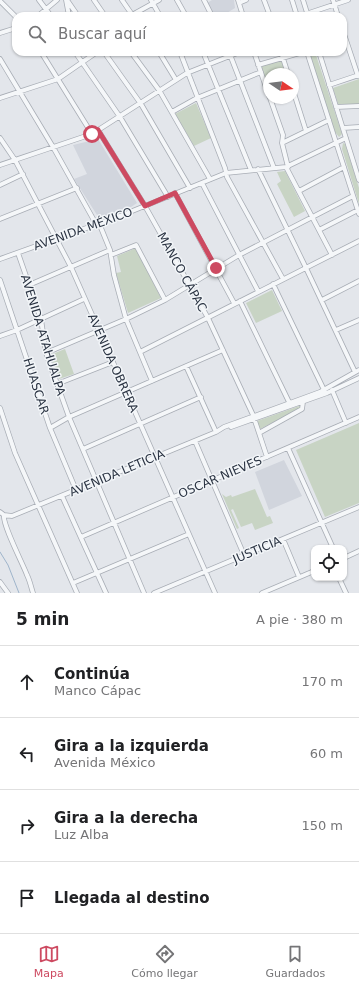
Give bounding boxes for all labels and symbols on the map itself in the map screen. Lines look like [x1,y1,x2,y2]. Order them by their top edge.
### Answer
north arrow [263,68,299,104]
route start [83,125,101,143]
street label: AVENIDA MÉXICO [31,204,134,253]
street label: MANCO CÁPAC [154,229,210,314]
route end [207,259,225,277]
street label: AVENIDA ATAHUALPA [18,273,68,398]
street label: AVENIDA OBRERA [85,312,141,415]
street label: HUASCAR [20,356,52,416]
street label: AVENIDA LETICIA [67,446,167,499]
street label: OSCAR NIEVES [176,453,264,501]
street label: JUSTICIA [230,533,284,567]

